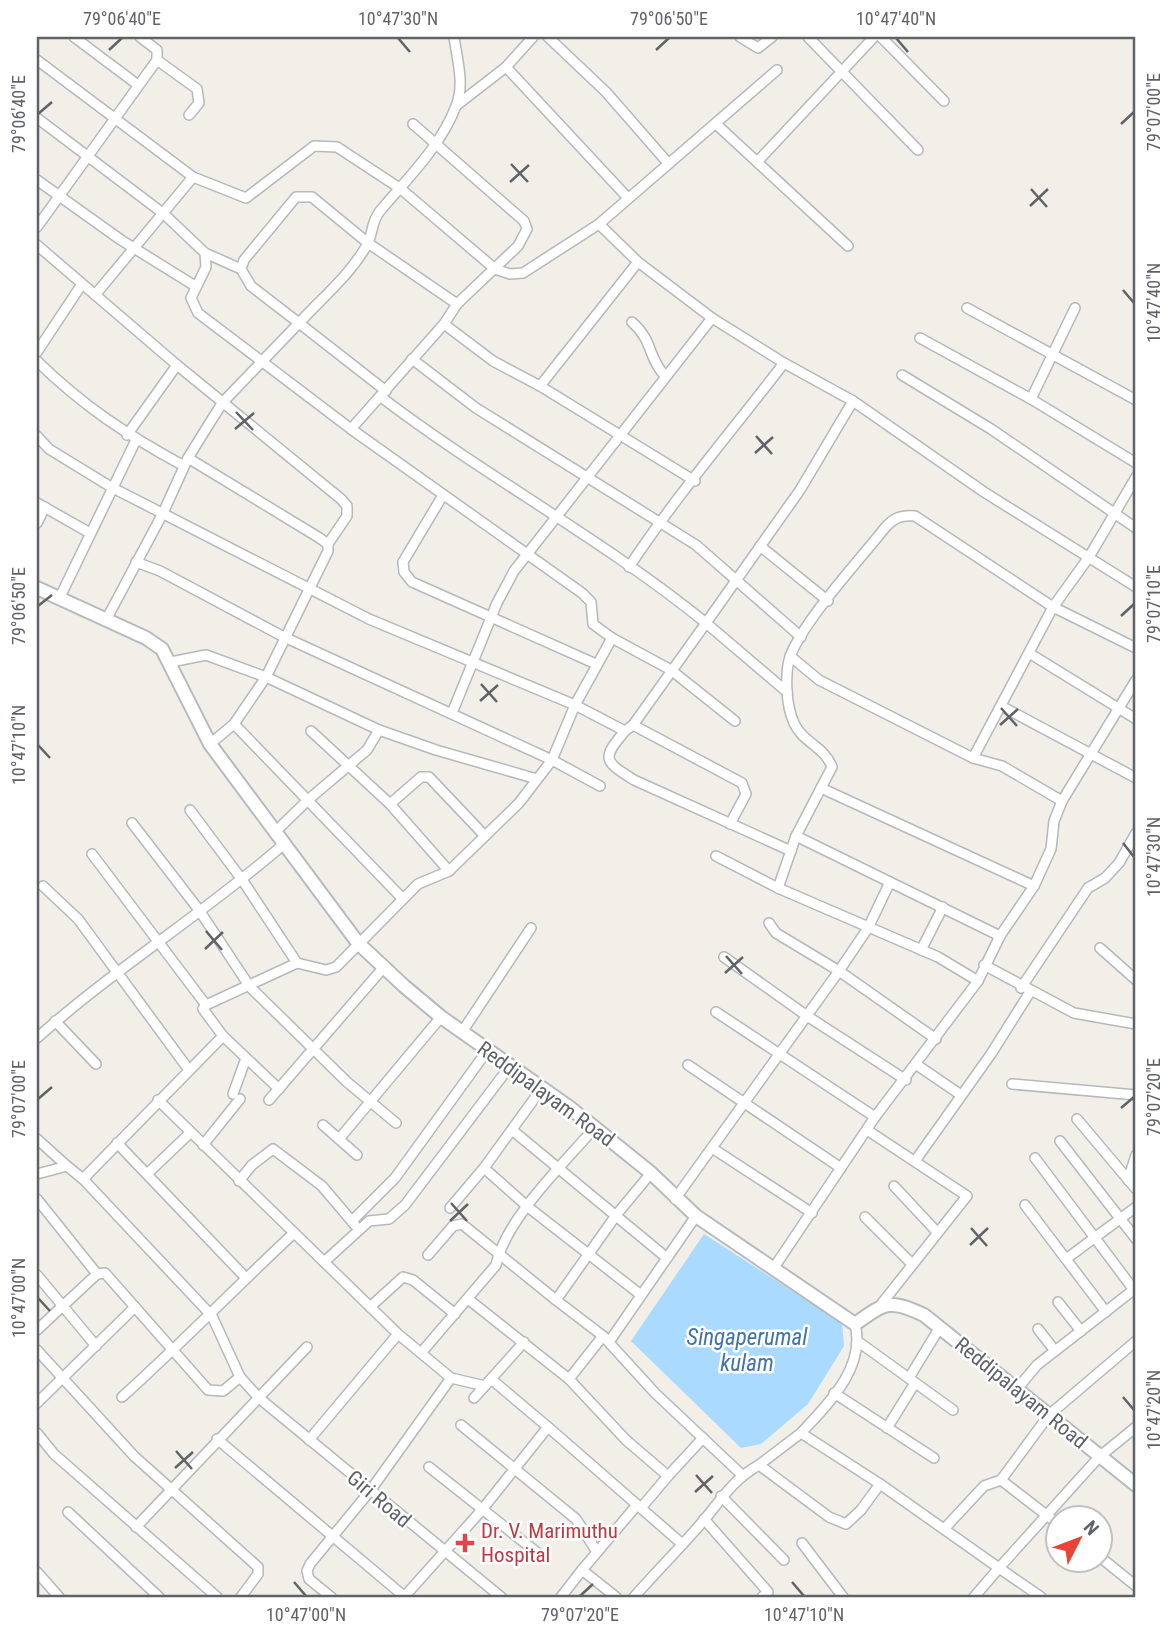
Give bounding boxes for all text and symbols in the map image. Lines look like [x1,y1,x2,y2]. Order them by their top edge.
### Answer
text: 79°06'40"E [83,8,161,29]
text: 10°47'30"N [358,8,438,29]
text: 79°06'50"E [630,8,708,29]
text: 10°47'40"N [856,8,936,29]
text: 79°07'00"E [1143,73,1164,151]
text: 79°06'40"E [8,75,29,153]
text: 10°47'40"N [1143,263,1164,343]
text: 79°07'10"E [1143,565,1164,643]
text: 79°06'50"E [8,567,29,645]
text: 10°47'10"N [8,705,29,785]
text: 10°47'30"N [1143,817,1164,897]
street label: Reddipalayam Road [473,1036,619,1152]
text: 79°07'20"E [1143,1058,1164,1136]
text: 79°07'00"E [8,1060,29,1138]
text: 10°47'00"N [8,1258,29,1338]
water label: Singaperumal kulam [687,1324,808,1377]
street label: Reddipalayam Road [950,1332,1092,1454]
text: 10°47'20"N [1143,1370,1164,1450]
street label: Giri Road [342,1466,416,1532]
north arrow [1044,1504,1114,1574]
text: N [1079,1516,1104,1540]
place label: Dr. V. Marimuthu Hospital [481,1519,618,1567]
marker: Dr. V. Marimuthu Hospital [455,1533,475,1553]
text: 10°47'00"N [266,1604,346,1625]
text: 79°07'20"E [541,1604,619,1625]
text: 10°47'10"N [764,1604,844,1625]

